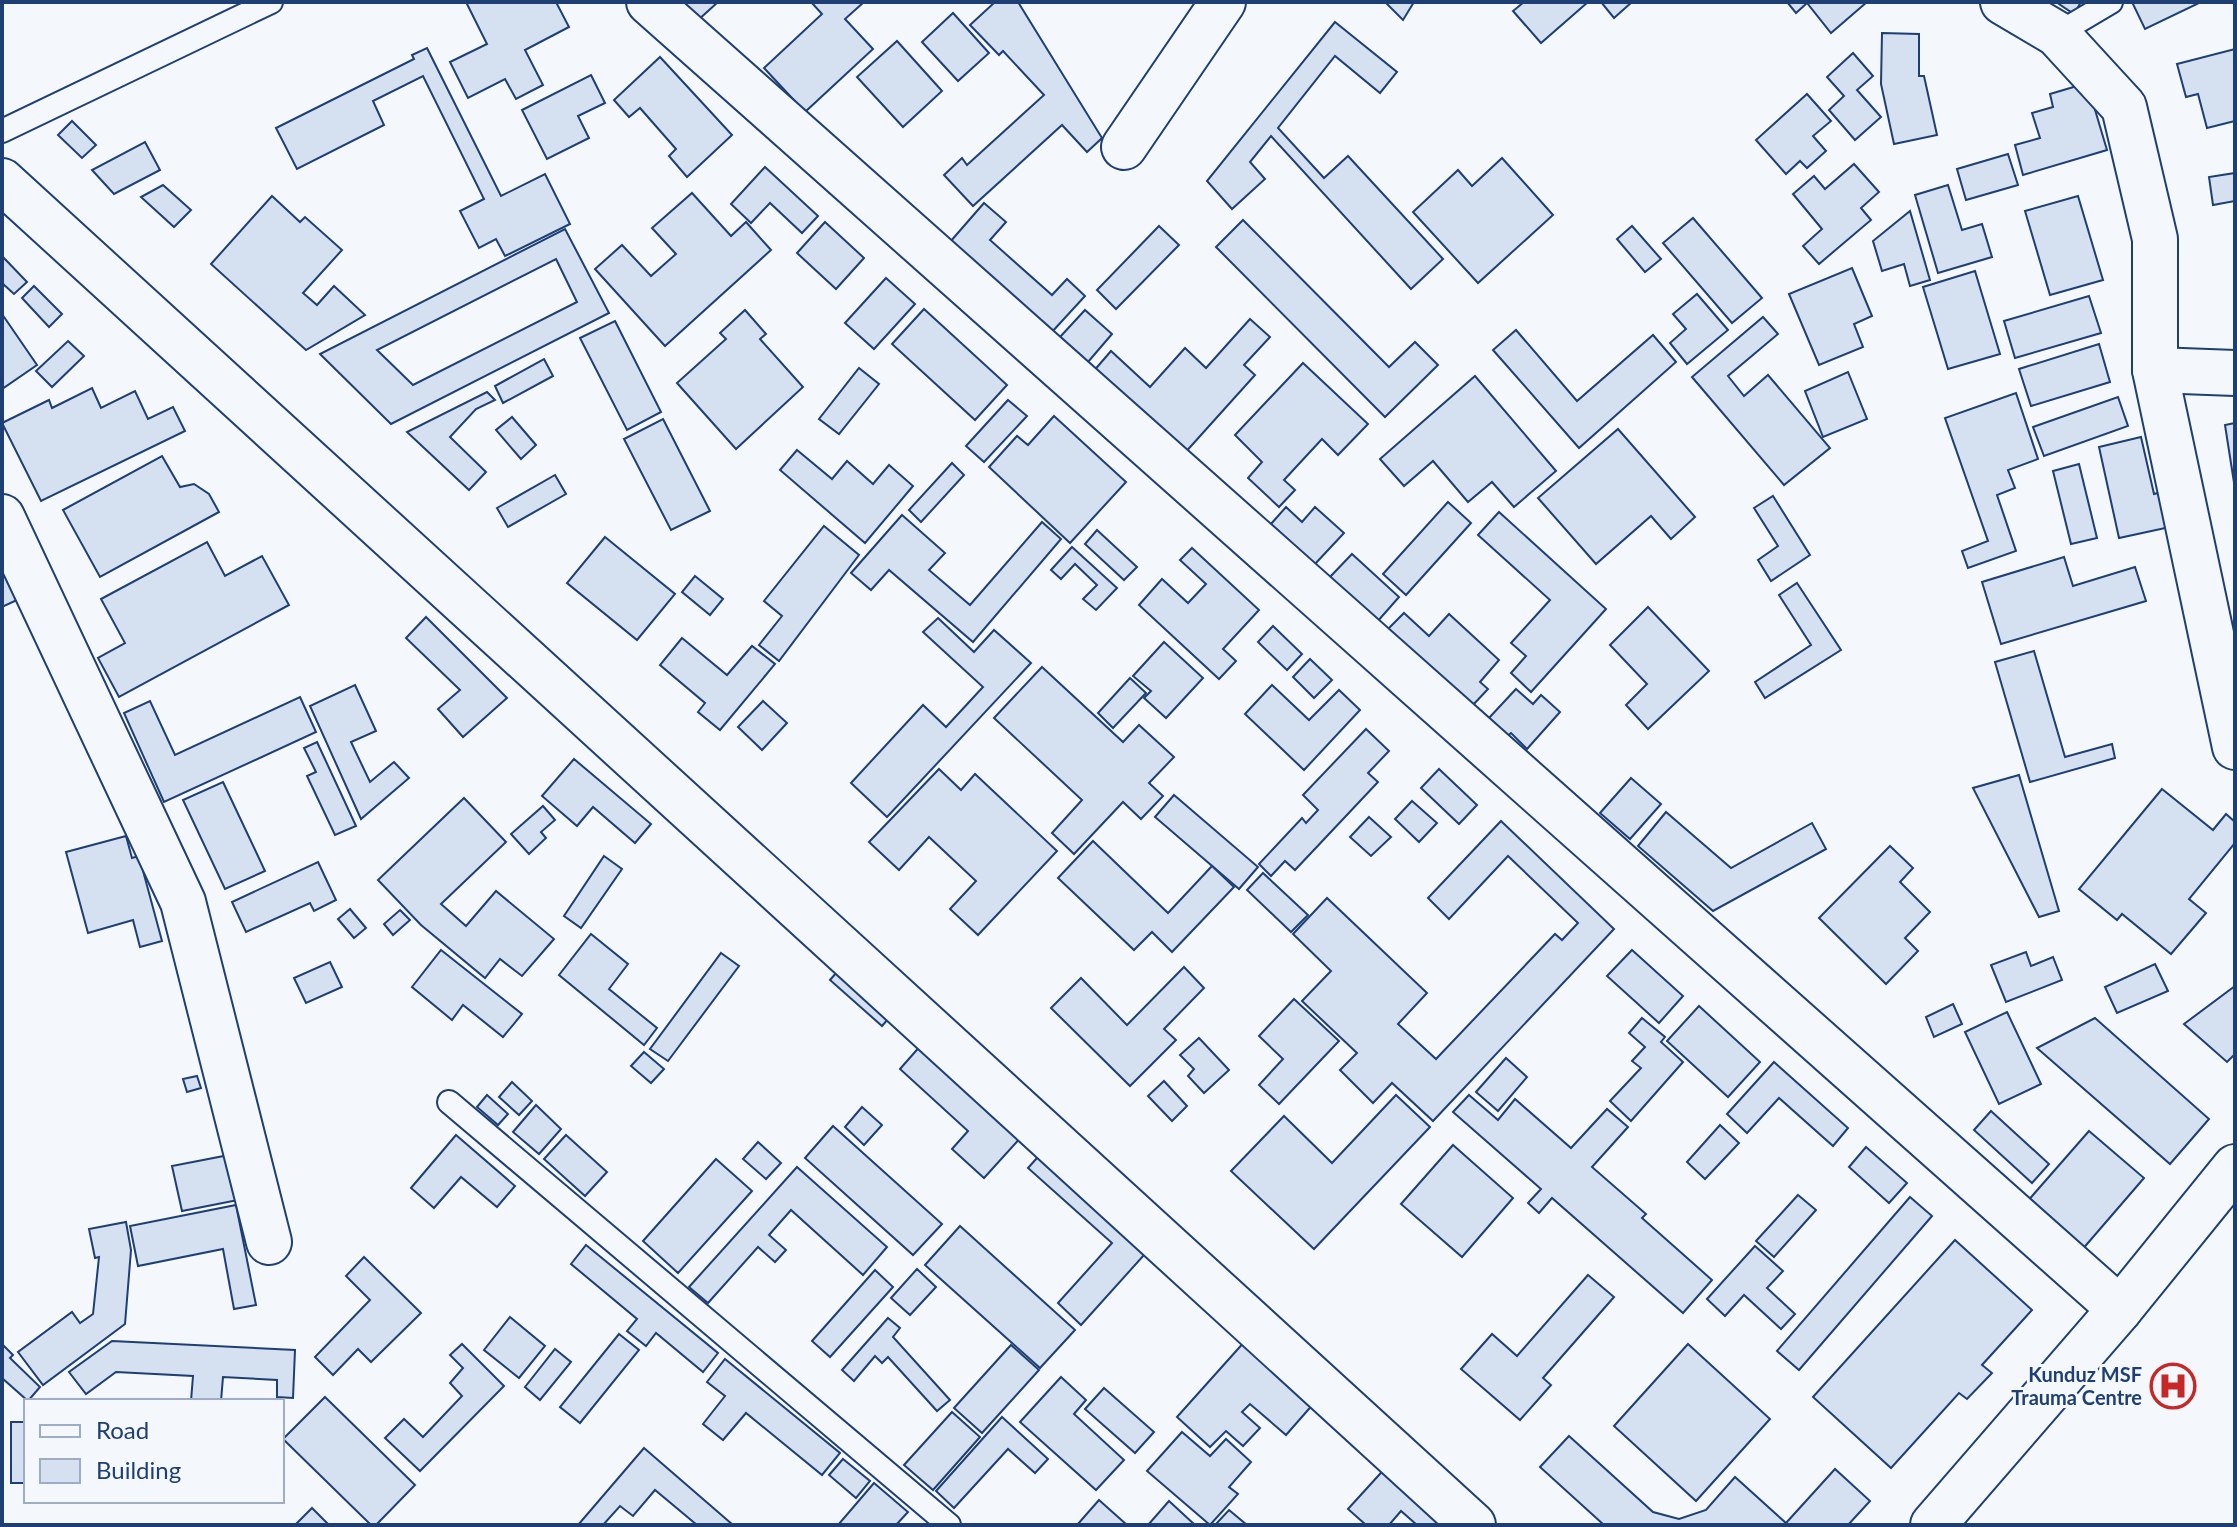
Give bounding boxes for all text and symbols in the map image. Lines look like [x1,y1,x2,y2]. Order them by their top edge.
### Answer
place label: Kunduz MSF Trauma Centre [2011,1362,2142,1409]
hospital icon: Kunduz MSF Trauma Centre [2149,1362,2197,1410]
legend [24,1399,284,1503]
text: Road [96,1415,149,1444]
text: Building [96,1455,181,1484]

